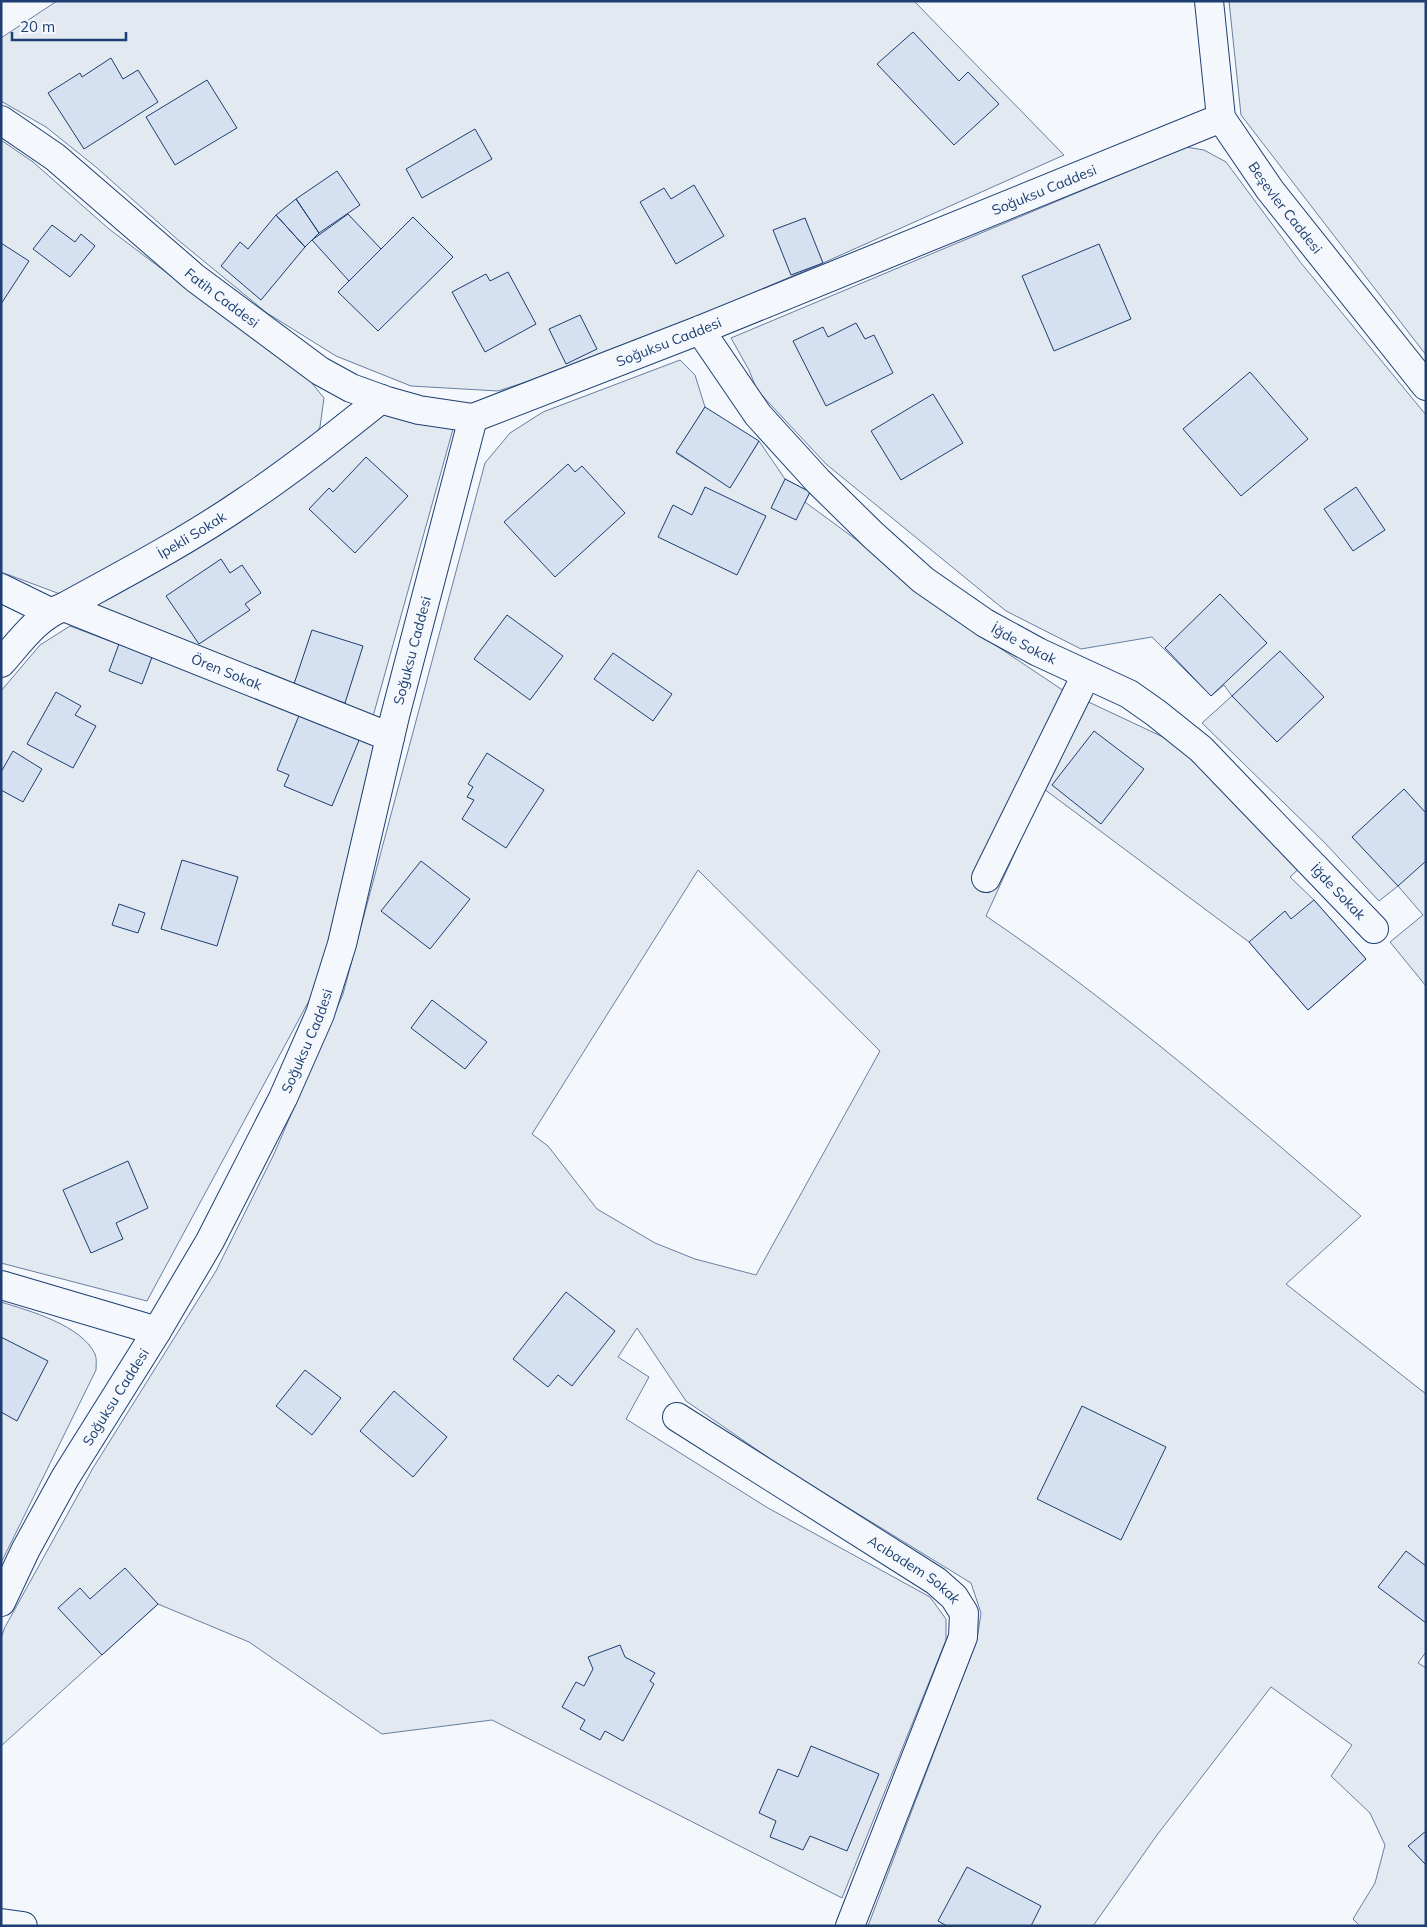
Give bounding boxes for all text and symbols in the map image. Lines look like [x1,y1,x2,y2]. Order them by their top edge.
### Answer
scale bar [12,10,126,42]
text: 20 m [20,17,55,36]
street label: Beşevler Caddesi [1244,158,1326,257]
street label: Soğuksu Caddesi [989,161,1099,219]
street label: Fatih Caddesi [181,264,263,332]
street label: Soğuksu Caddesi [614,313,724,371]
street label: İpekli Sokak [154,507,230,562]
street label: Soğuksu Caddesi [389,594,435,707]
street label: İğde Sokak [988,619,1060,669]
street label: Ören Sokak [188,650,265,694]
street label: İğde Sokak [1307,860,1370,924]
street label: Soğuksu Caddesi [277,987,336,1096]
street label: Soğuksu Caddesi [78,1345,153,1449]
street label: Acıbadem Sokak [864,1531,965,1607]

